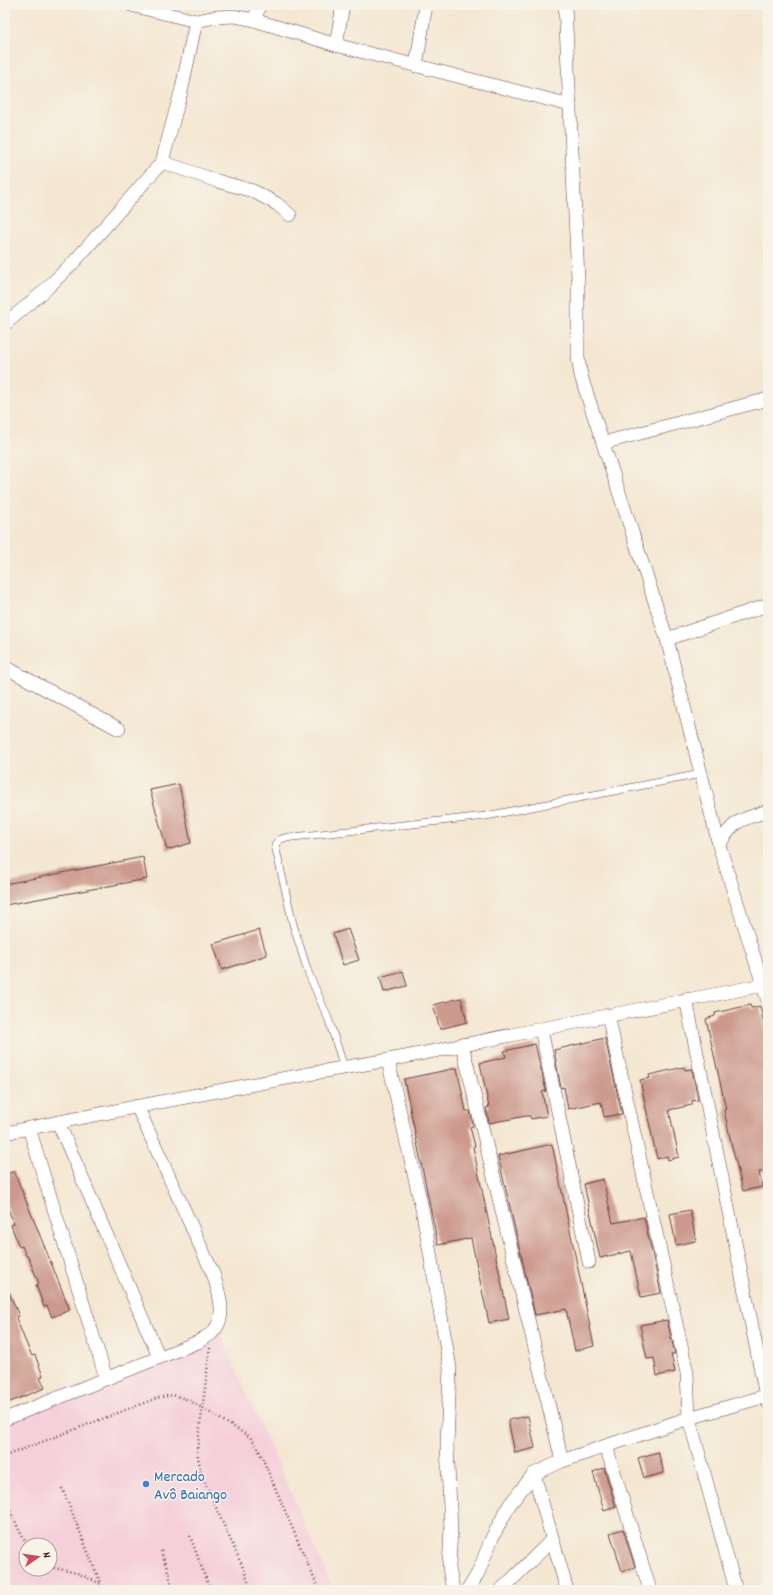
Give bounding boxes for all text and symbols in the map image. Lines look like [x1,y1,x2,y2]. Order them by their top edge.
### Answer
place label: Mercado Avô Baiango [154,1466,227,1507]
marker: Mercado Avô Baiango [141,1479,151,1489]
north arrow [18,1537,58,1577]
text: N [37,1551,54,1560]

